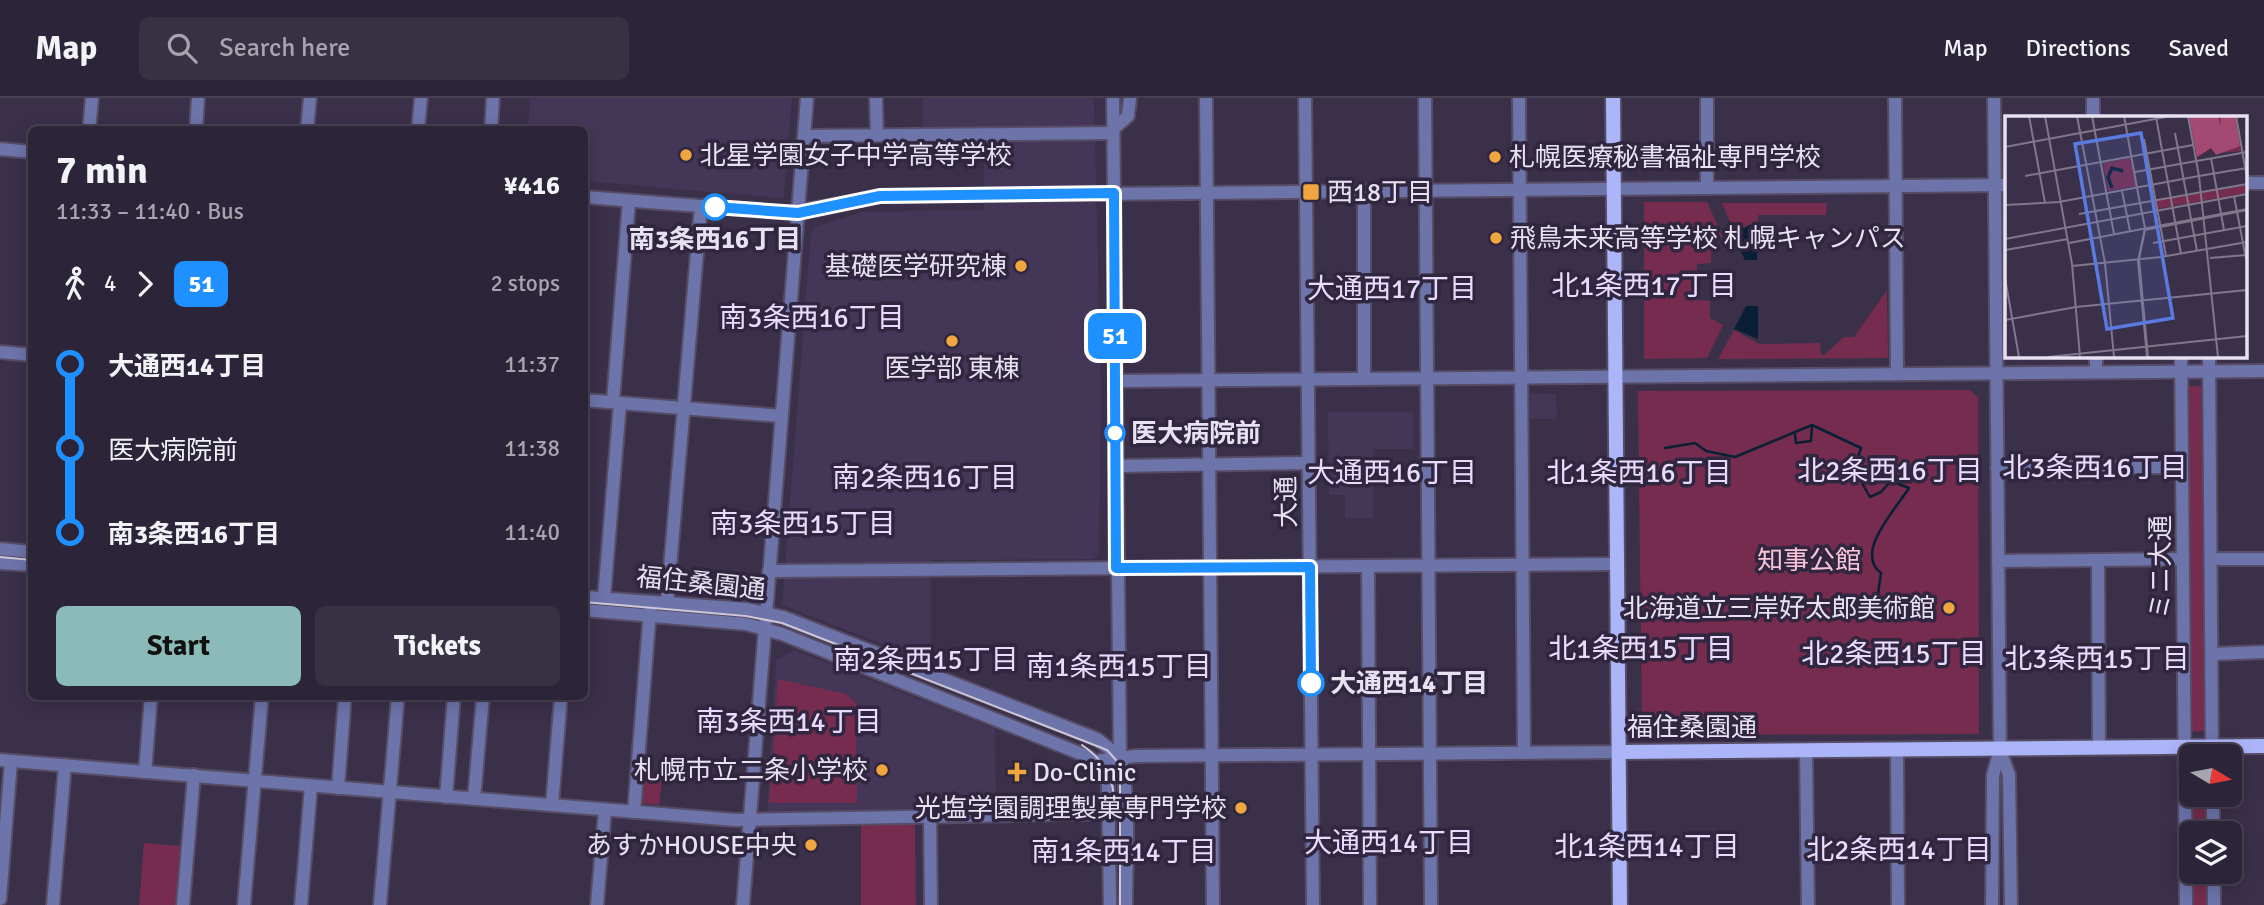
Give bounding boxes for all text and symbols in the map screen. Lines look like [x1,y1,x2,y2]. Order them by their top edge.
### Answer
search box [139,17,629,80]
text: Map [35,28,97,69]
icon: search [163,29,201,67]
text: Search here [219,32,350,64]
text: Map [1943,33,1988,63]
text: Directions [2026,33,2131,63]
text: Saved [2169,33,2229,63]
inset map [2005,116,2246,357]
place label: 北星学園女子中学高等学校 [700,140,1012,172]
place label: 札幌医療秘書福祉専門学校 [1509,142,1821,174]
text: 7 min [56,147,148,194]
marker: 北星学園女子中学高等学校 [678,147,694,163]
marker: 札幌医療秘書福祉専門学校 [1487,149,1503,165]
text: ¥416 [504,170,560,202]
place label: 西18丁目 [1327,177,1433,209]
marker: 西18丁目 [1301,182,1321,202]
marker: 南3条西16丁目 [702,194,728,220]
text: 11:33 – 11:40 · Bus [56,197,244,226]
place label: 飛鳥未来高等学校 札幌キャンパス [1510,223,1906,255]
place label: 南3条西16丁目 [629,224,801,256]
marker: 飛鳥未来高等学校 札幌キャンパス [1488,230,1504,246]
place label: 基礎医学研究棟 [825,251,1007,283]
marker: 基礎医学研究棟 [1013,258,1029,274]
icon: walk [56,265,94,303]
icon: forward [126,265,164,303]
text: 4 [104,269,116,298]
text: 51 [188,269,214,299]
text: 2 stops [490,269,560,298]
district label: 北1条西17丁目 [1551,269,1737,303]
district label: 大通西17丁目 [1307,272,1477,306]
district label: 南3条西16丁目 [719,301,905,335]
line badge: 51 [1084,313,1146,359]
text: 51 [1102,321,1128,351]
marker: 医学部 東棟 [944,333,960,349]
text: 11:37 [504,350,560,379]
text: 大通西14丁目 [108,351,266,383]
place label: 医学部 東棟 [884,353,1020,385]
place label: 医大病院前 [1131,418,1261,450]
marker: 医大病院前 [1105,423,1125,443]
text: 11:38 [504,434,560,463]
text: 医大病院前 [108,435,238,467]
district label: 北3条西16丁目 [2002,451,2188,485]
district label: 北2条西16丁目 [1797,454,1983,488]
district label: 大通西16丁目 [1307,456,1477,490]
district label: 北1条西16丁目 [1546,456,1732,490]
district label: 南2条西16丁目 [832,461,1018,495]
street label: 大通 [1271,476,1303,528]
district label: 南3条西15丁目 [710,507,896,541]
street label: ミニ大通 [2145,515,2177,619]
text: 11:40 [504,518,560,547]
text: 南3条西16丁目 [108,519,280,551]
park label: 知事公館 [1757,545,1861,577]
street label: 福住桑園通 [635,561,767,607]
place label: 北海道立三岸好太郎美術館 [1623,593,1935,625]
marker: 北海道立三岸好太郎美術館 [1941,600,1957,616]
button: Start [56,606,301,686]
button: Tickets [315,606,560,686]
district label: 北1条西15丁目 [1548,632,1734,666]
district label: 北2条西15丁目 [1801,637,1987,671]
district label: 北3条西15丁目 [2004,642,2190,676]
district label: 南2条西15丁目 [833,643,1019,677]
district label: 南1条西15丁目 [1026,650,1212,684]
place label: 大通西14丁目 [1330,668,1488,700]
marker: 大通西14丁目 [1298,670,1324,696]
district label: 南3条西14丁目 [696,705,882,739]
street label: 福住桑園通 [1627,712,1757,744]
north arrow [2179,744,2242,807]
map controls [2179,744,2242,884]
place label: 札幌市立二条小学校 [634,755,868,787]
place label: Do-Clinic [1033,757,1136,789]
marker: 札幌市立二条小学校 [874,762,890,778]
marker: Do-Clinic [1007,762,1027,782]
place label: 光塩学園調理製菓専門学校 [915,793,1227,825]
marker: 光塩学園調理製菓専門学校 [1233,800,1249,816]
button: layers [2179,821,2242,884]
district label: 大通西14丁目 [1304,826,1474,860]
place label: あすかHOUSE中央 [586,830,797,862]
district label: 北1条西14丁目 [1554,830,1740,864]
district label: 北2条西14丁目 [1806,833,1992,867]
district label: 南1条西14丁目 [1031,835,1217,869]
marker: あすかHOUSE中央 [803,837,819,853]

